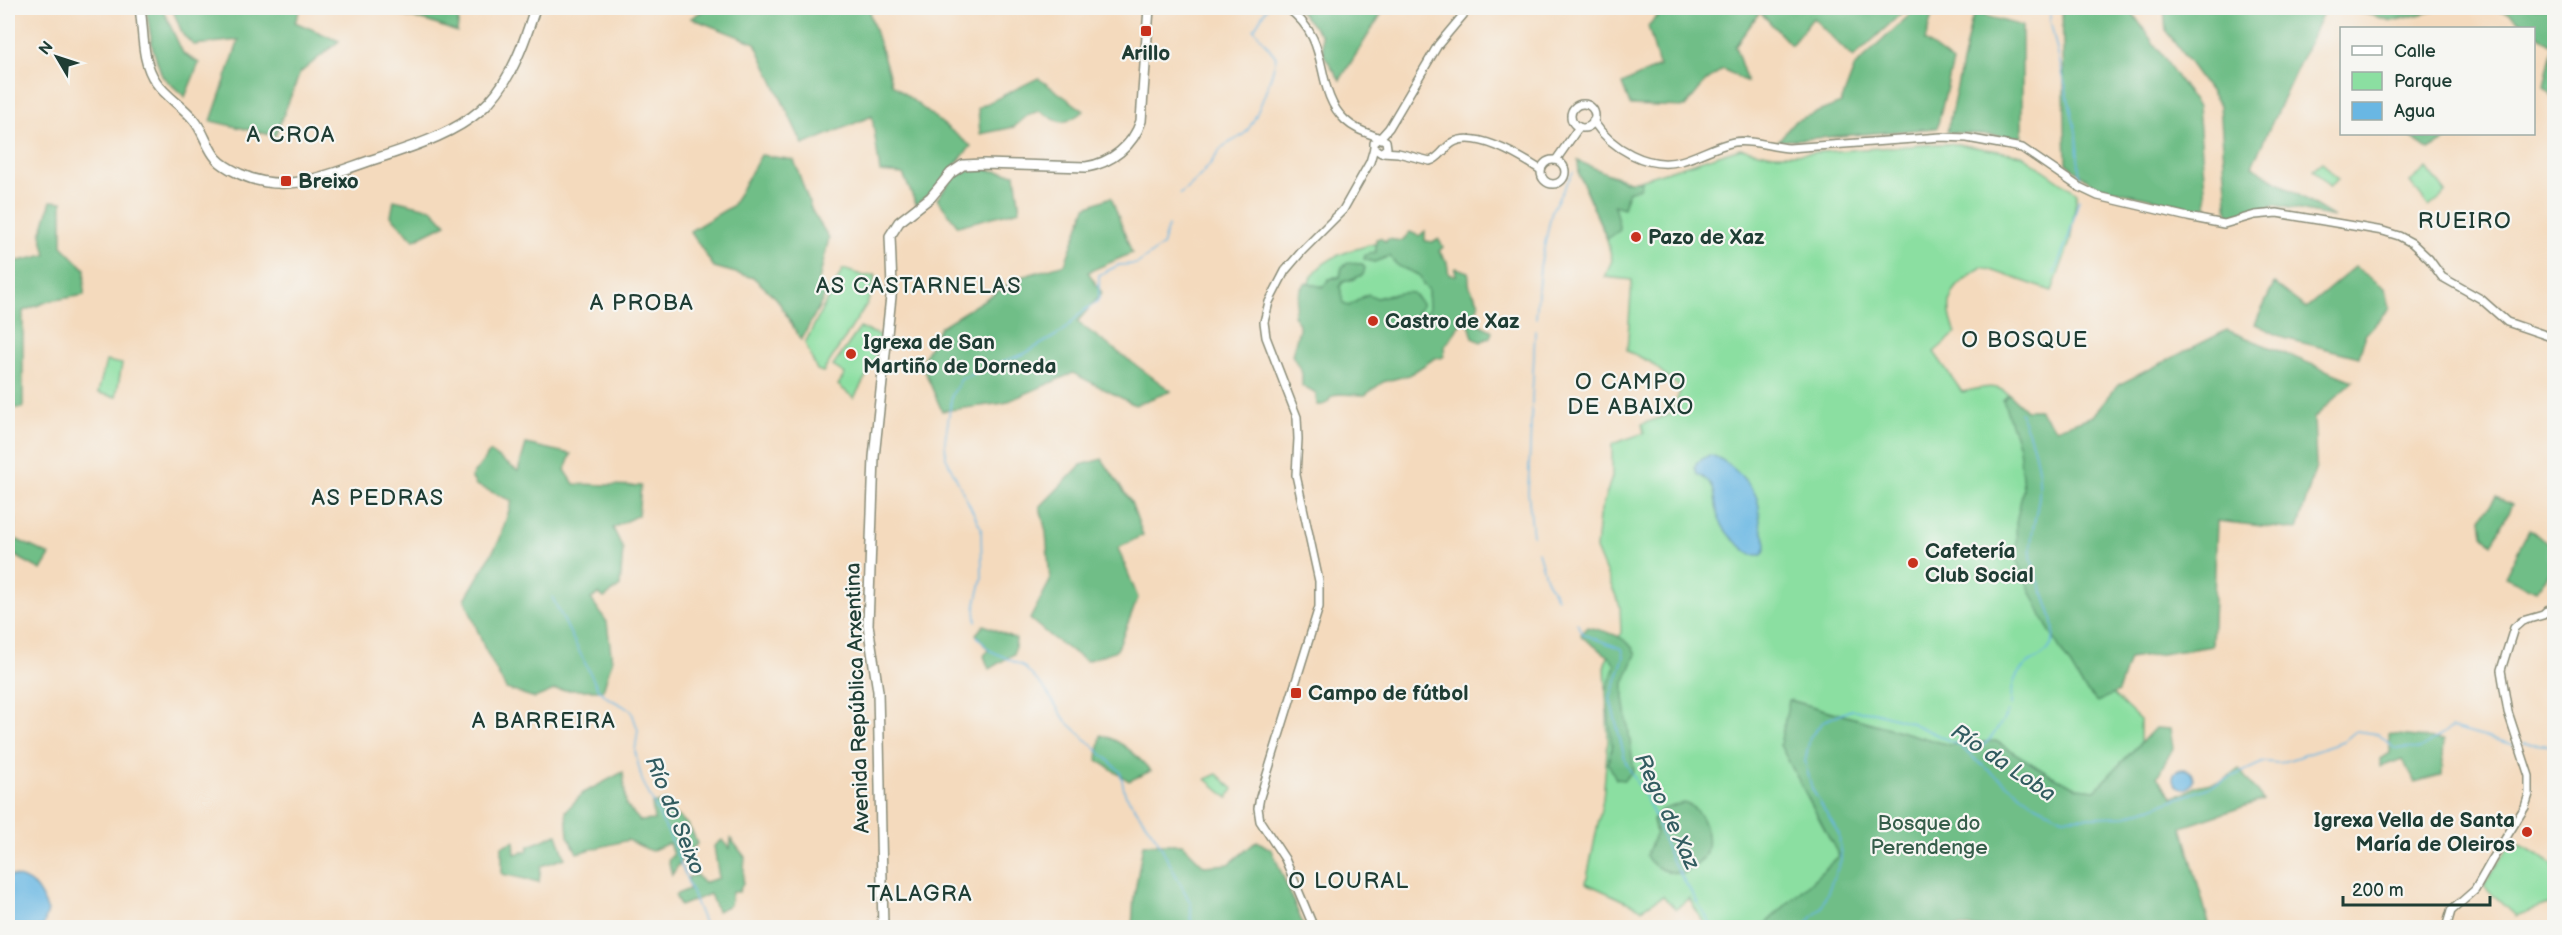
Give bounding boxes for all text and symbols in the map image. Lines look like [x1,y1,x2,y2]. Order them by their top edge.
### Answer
marker: Arillo [1139,24,1153,38]
north arrow [27,27,87,87]
legend [2340,27,2535,135]
text: N [35,38,58,59]
place label: Arillo [1121,41,1170,66]
text: Calle [2394,41,2436,62]
text: Parque [2394,71,2452,92]
text: Agua [2394,101,2435,122]
district label: A CROA [246,122,336,149]
place label: Breixo [298,169,359,194]
marker: Breixo [279,174,293,188]
district label: RUEIRO [2418,208,2512,235]
place label: Pazo de Xaz [1648,225,1765,250]
marker: Pazo de Xaz [1629,230,1643,244]
district label: AS CASTARNELAS [816,273,1022,300]
district label: A PROBA [590,290,694,317]
place label: Castro de Xaz [1385,309,1520,334]
marker: Castro de Xaz [1366,314,1380,328]
district label: O BOSQUE [1961,327,2089,354]
place label: Igrexa de San Martiño de Dorneda [863,330,1056,379]
marker: Igrexa de San Martiño de Dorneda [844,347,858,361]
district label: O CAMPO DE ABAIXO [1567,369,1695,421]
district label: AS PEDRAS [312,485,444,512]
place label: Cafetería Club Social [1925,539,2034,588]
marker: Cafetería Club Social [1906,556,1920,570]
street label: Avenida República Arxentina [840,562,875,834]
place label: Campo de fútbol [1308,681,1468,706]
marker: Campo de fútbol [1289,686,1303,700]
district label: A BARREIRA [472,708,616,735]
water label: Río da Loba [1946,718,2060,808]
water label: Rego de Xaz [1628,749,1705,874]
water label: Río do Seixo [639,752,711,879]
place label: Igrexa Vella de Santa María de Oleiros [2314,808,2515,857]
park label: Bosque do Perendenge [1870,811,1988,860]
marker: Igrexa Vella de Santa María de Oleiros [2520,825,2534,839]
district label: O LOURAL [1288,868,1410,895]
scale bar [2343,869,2490,907]
text: 200 m [2352,880,2404,901]
district label: TALAGRA [867,881,973,908]

